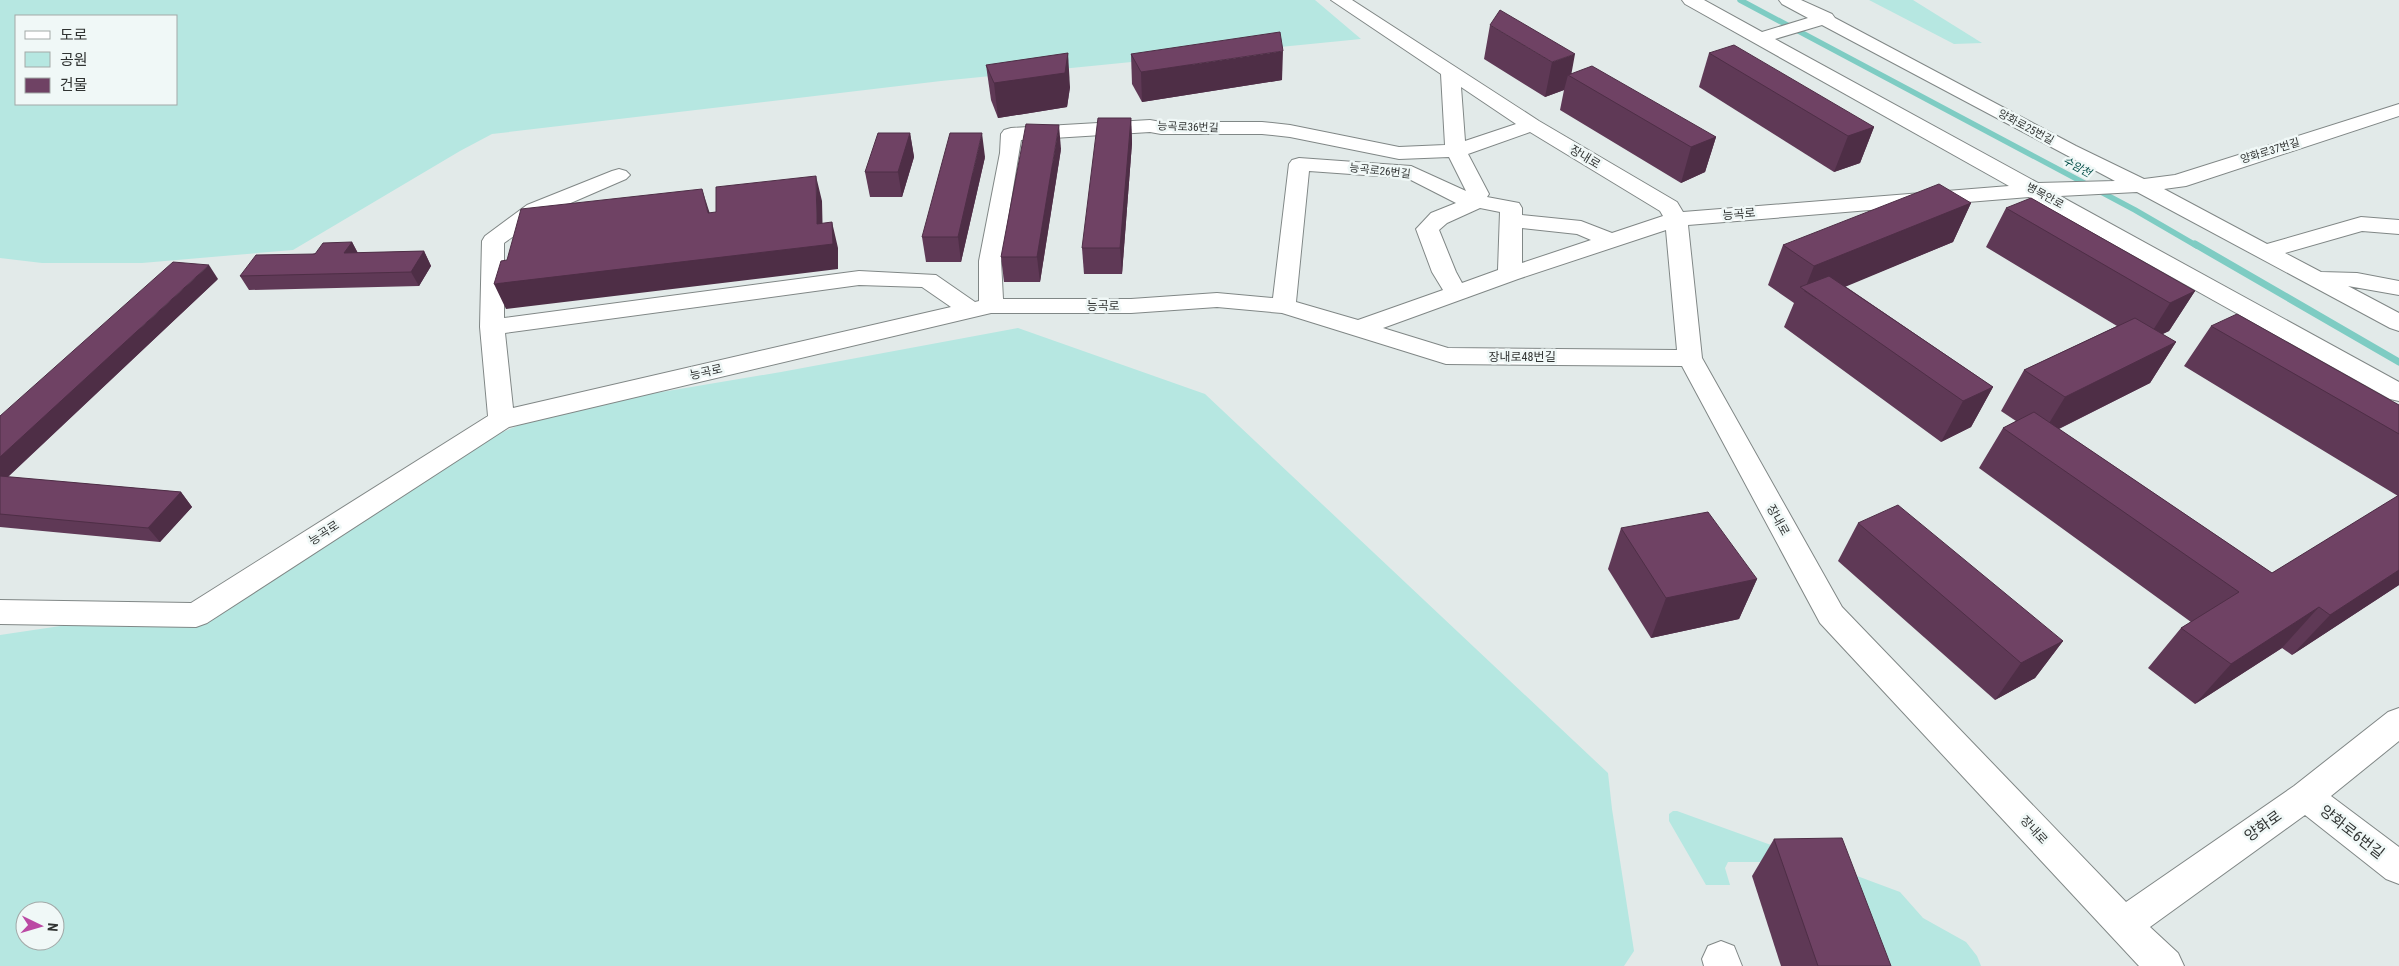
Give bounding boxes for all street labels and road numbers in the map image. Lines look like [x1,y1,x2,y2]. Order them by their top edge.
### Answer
street label: 양화로25번길 [1996,107,2056,147]
street label: 능곡로36번길 [1157,119,1219,135]
street label: 양화로37번길 [2239,136,2301,166]
street label: 장내로 [1567,142,1603,172]
street label: 능곡로26번길 [1349,161,1411,181]
street label: 병목안로 [2024,181,2066,211]
street label: 능곡로 [1722,206,1756,222]
street label: 능곡로 [1086,299,1120,313]
street label: 장내로48번길 [1488,350,1556,364]
street label: 능곡로 [688,361,724,383]
street label: 장내로 [1764,502,1792,538]
street label: 능곡로 [306,518,342,548]
street label: 양화로6번길 [2316,801,2388,863]
street label: 양화로 [2241,807,2285,845]
street label: 장내로 [2018,813,2050,847]

